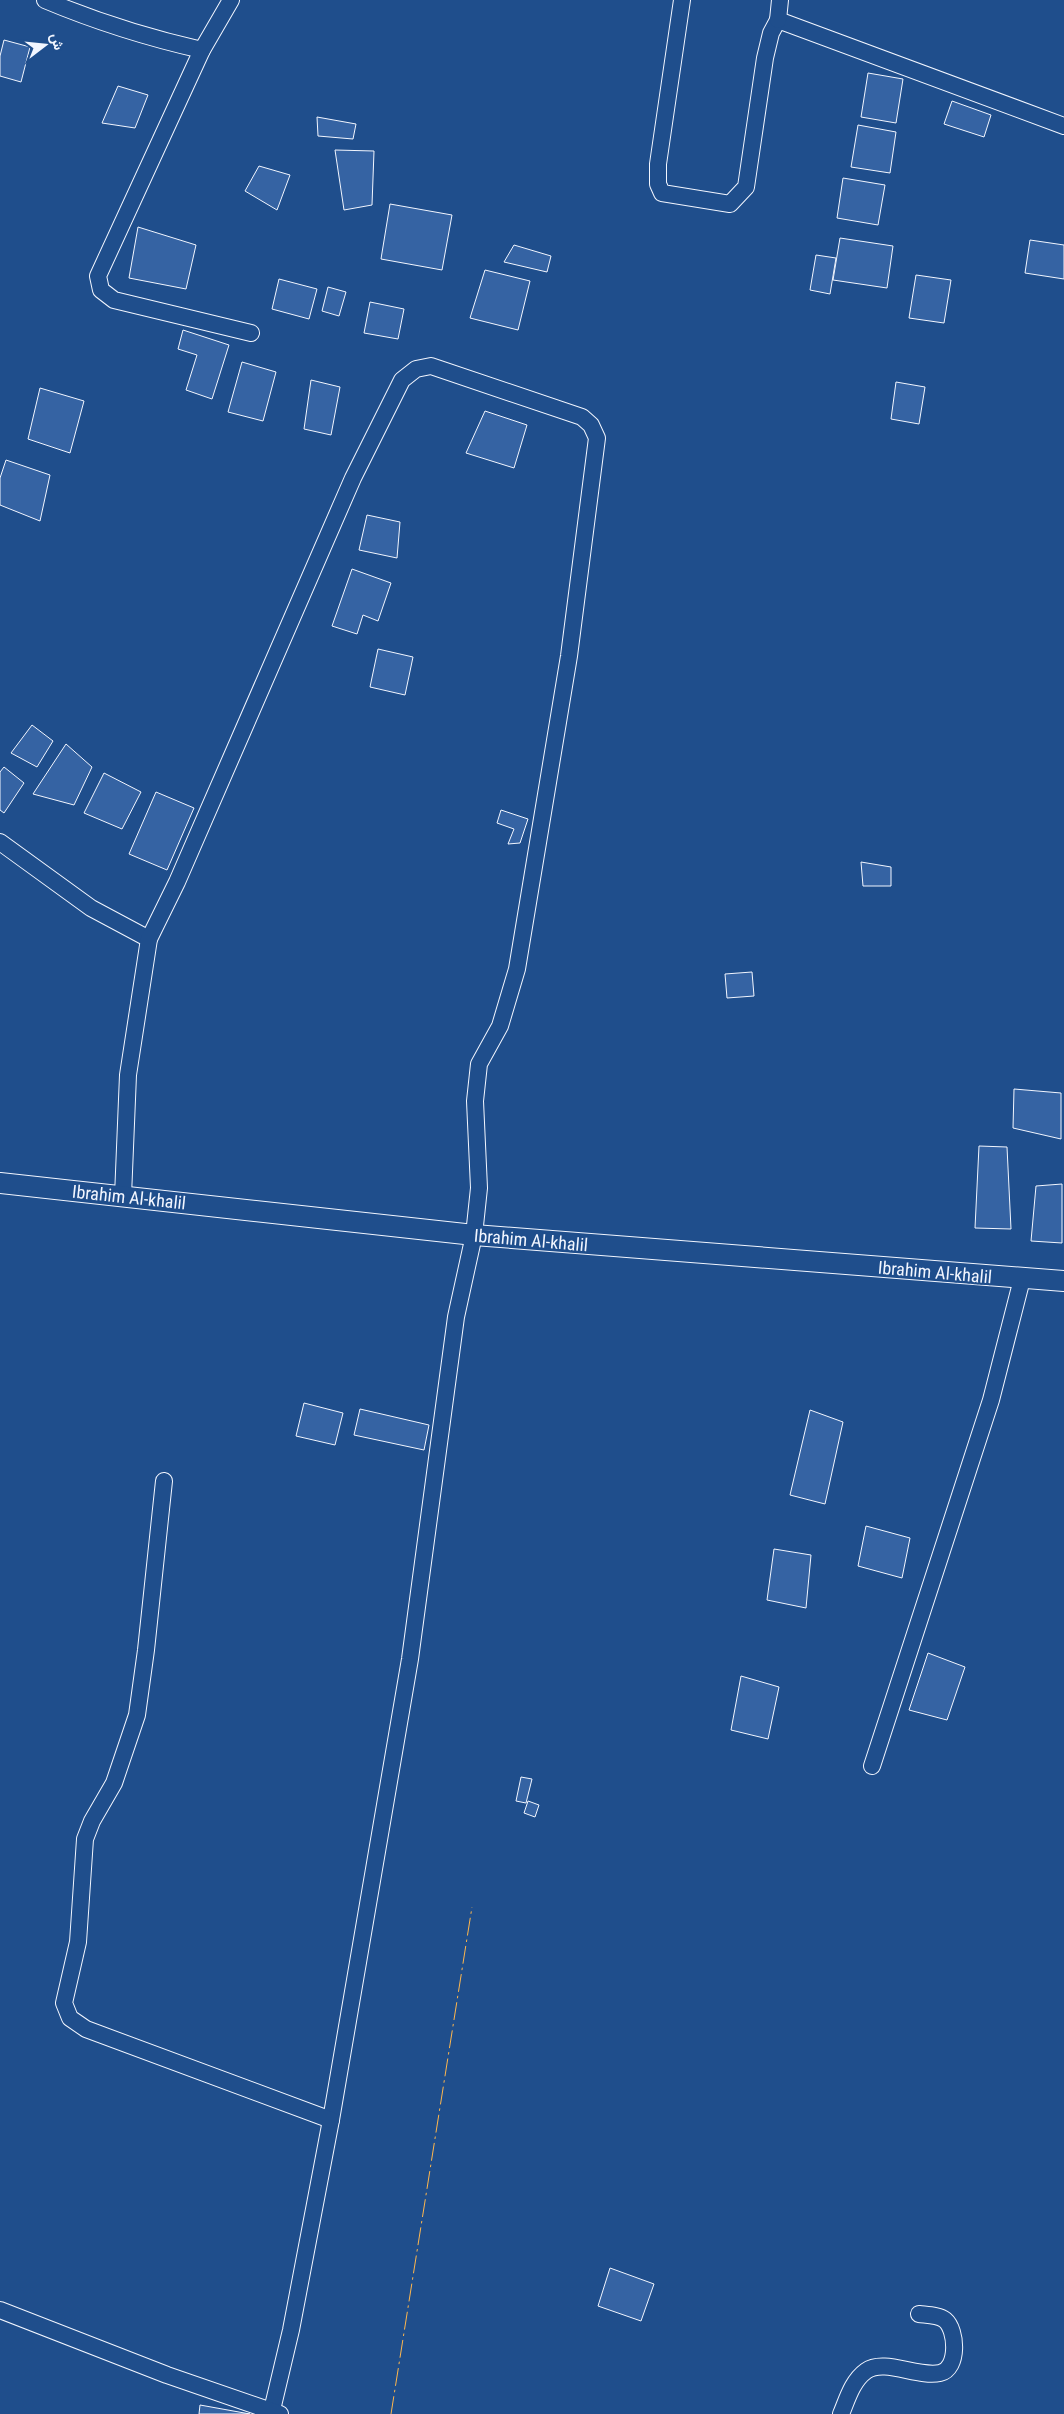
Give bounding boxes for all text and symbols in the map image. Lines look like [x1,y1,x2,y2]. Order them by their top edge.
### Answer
north arrow [20,20,70,70]
text: ش [47,31,68,52]
street label: Ibrahim Al-khalil [71,1181,187,1213]
street label: Ibrahim Al-khalil [473,1225,589,1255]
street label: Ibrahim Al-khalil [877,1257,993,1287]

